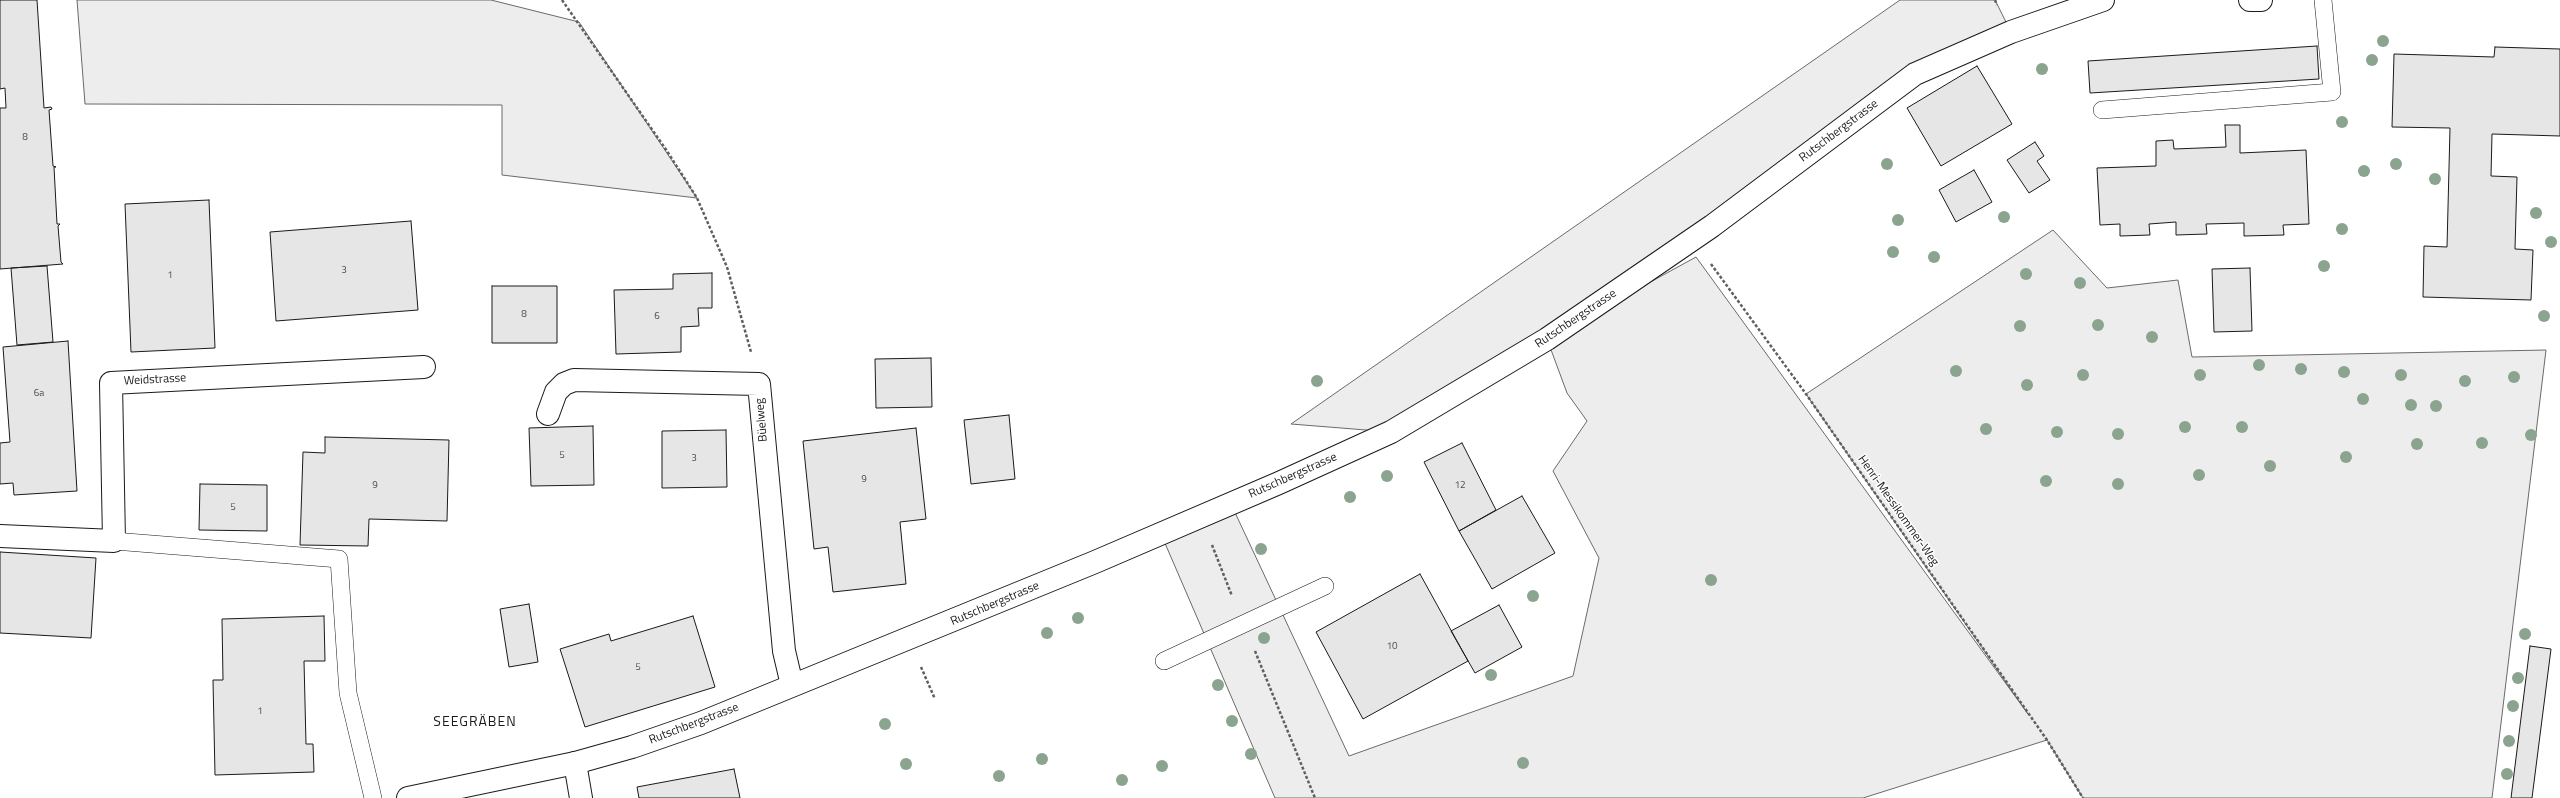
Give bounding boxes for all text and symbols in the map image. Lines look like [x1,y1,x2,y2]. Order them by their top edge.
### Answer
street label: Rutschbergstrasse [1797,97,1881,165]
house number: 8 [22,132,28,144]
house number: 3 [341,265,347,277]
house number: 1 [167,270,173,282]
street label: Rutschbergstrasse [1533,286,1619,352]
house number: 8 [521,309,527,321]
house number: 6 [654,311,660,323]
street label: Weidstrasse [123,371,187,389]
house number: 6a [34,388,44,400]
street label: Büelweg [753,398,771,442]
house number: 5 [559,450,565,462]
street label: Rutschbergstrasse [1247,450,1339,502]
house number: 3 [691,453,697,465]
street label: Henri-Messikommer-Weg [1854,453,1942,569]
house number: 9 [861,474,867,486]
house number: 9 [372,480,378,492]
house number: 12 [1454,480,1466,492]
house number: 5 [230,502,236,514]
street label: Rutschbergstrasse [948,579,1042,629]
house number: 10 [1386,641,1398,653]
house number: 5 [635,662,641,674]
street label: Rutschbergstrasse [647,700,741,748]
house number: 1 [257,706,263,718]
district label: SEEGRÄBEN [433,715,517,731]

